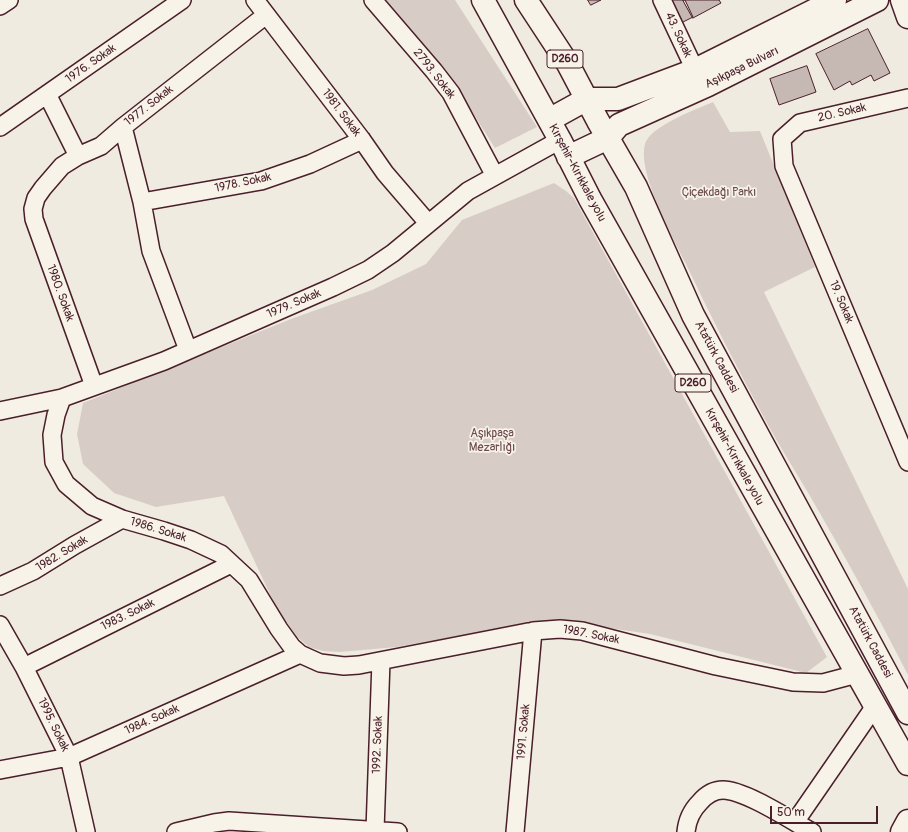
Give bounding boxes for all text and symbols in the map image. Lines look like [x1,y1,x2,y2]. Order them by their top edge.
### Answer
street label: 43. Sokak [661,10,695,60]
street label: 1976. Sokak [63,41,119,87]
street label: Aşıkpaşa Bulvarı [703,44,781,92]
street label: 2793. Sokak [410,46,458,102]
road number: D260 [547,50,583,68]
street label: 1977. Sokak [122,83,176,129]
street label: 1981. Sokak [318,86,364,140]
street label: 20. Sokak [816,100,868,126]
street label: Kırşehir-Kırıkkale yolu [545,122,609,224]
street label: 1978. Sokak [213,170,273,196]
park label: Çiçekdağı Parkı [682,186,756,200]
street label: 1980. Sokak [43,263,77,323]
street label: 19. Sokak [826,278,856,326]
street label: 1979. Sokak [265,286,323,322]
street label: Atatürk Caddesi [691,319,741,395]
road number: D260 [675,374,711,392]
street label: Kırşehir-Kırıkkale yolu [701,406,767,508]
park label: Aşıkpaşa Mezarlığı [469,427,515,455]
street label: 1986. Sokak [128,515,188,545]
street label: 1982. Sokak [33,533,91,575]
street label: 1983. Sokak [99,596,157,634]
street label: Atatürk Caddesi [845,604,895,680]
street label: 1987. Sokak [561,622,621,648]
street label: 1995. Sokak [34,696,72,754]
street label: 1984. Sokak [123,702,181,738]
street label: 1991. Sokak [514,703,534,761]
street label: 1992. Sokak [370,716,386,774]
scale bar [772,798,880,824]
text: 50 m [777,805,805,820]

